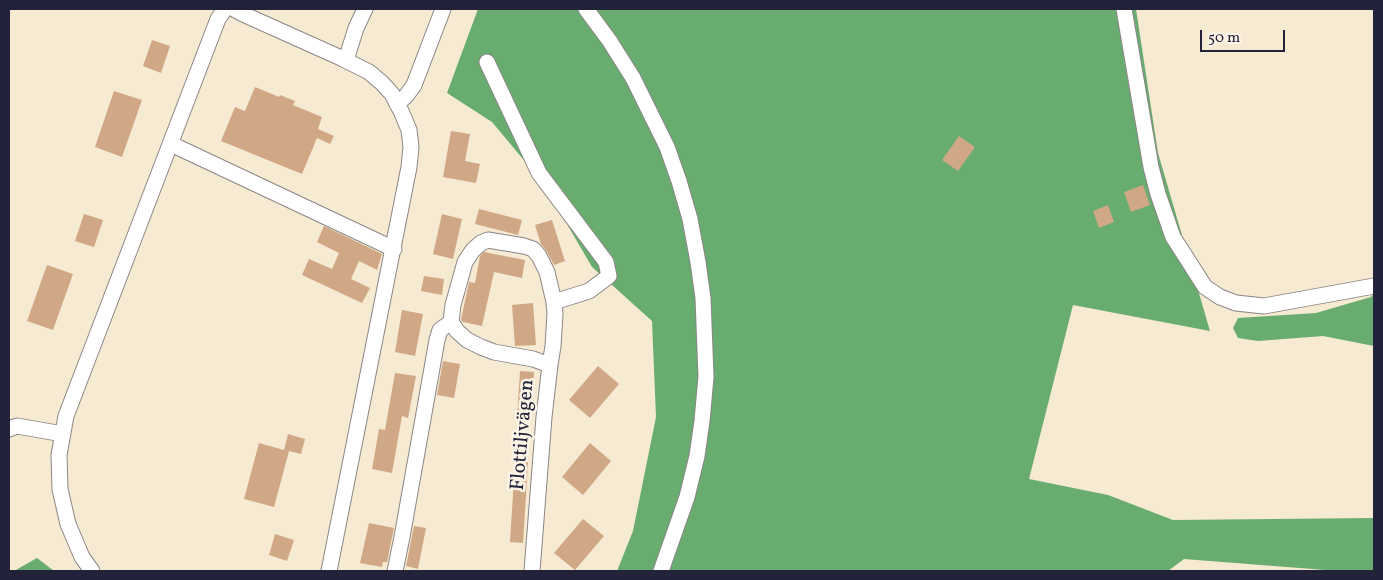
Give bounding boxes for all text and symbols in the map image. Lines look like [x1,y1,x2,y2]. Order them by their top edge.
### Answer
scale bar [1203,20,1288,52]
text: 50 m [1208,28,1240,49]
street label: Flottiljvägen [507,378,541,492]

